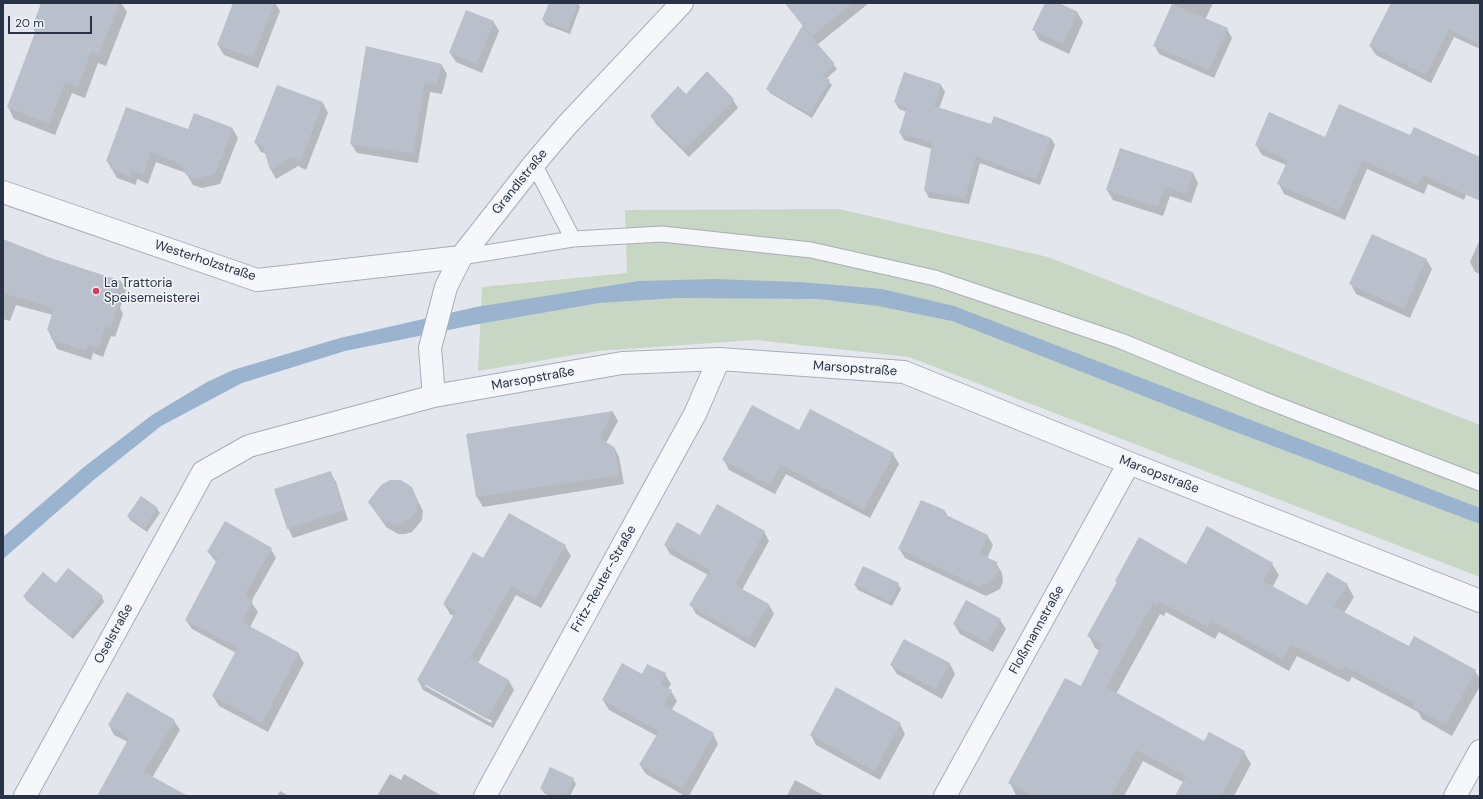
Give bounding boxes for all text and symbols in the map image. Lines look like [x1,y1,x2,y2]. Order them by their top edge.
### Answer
scale bar [10,8,94,34]
text: 20 m [15,15,44,31]
street label: Grandlstraße [489,146,551,218]
street label: Westerholzstraße [152,237,258,285]
place label: La Trattoria Speisemeisterei [104,276,200,307]
marker: La Trattoria Speisemeisterei [91,286,101,296]
street label: Marsopstraße [812,358,898,380]
street label: Marsopstraße [490,364,576,394]
street label: Marsopstraße [1117,453,1201,497]
street label: Fritz-Reuter-Straße [568,523,640,635]
street label: Floßmannstraße [1006,583,1068,677]
street label: Oselstraße [91,601,137,667]

